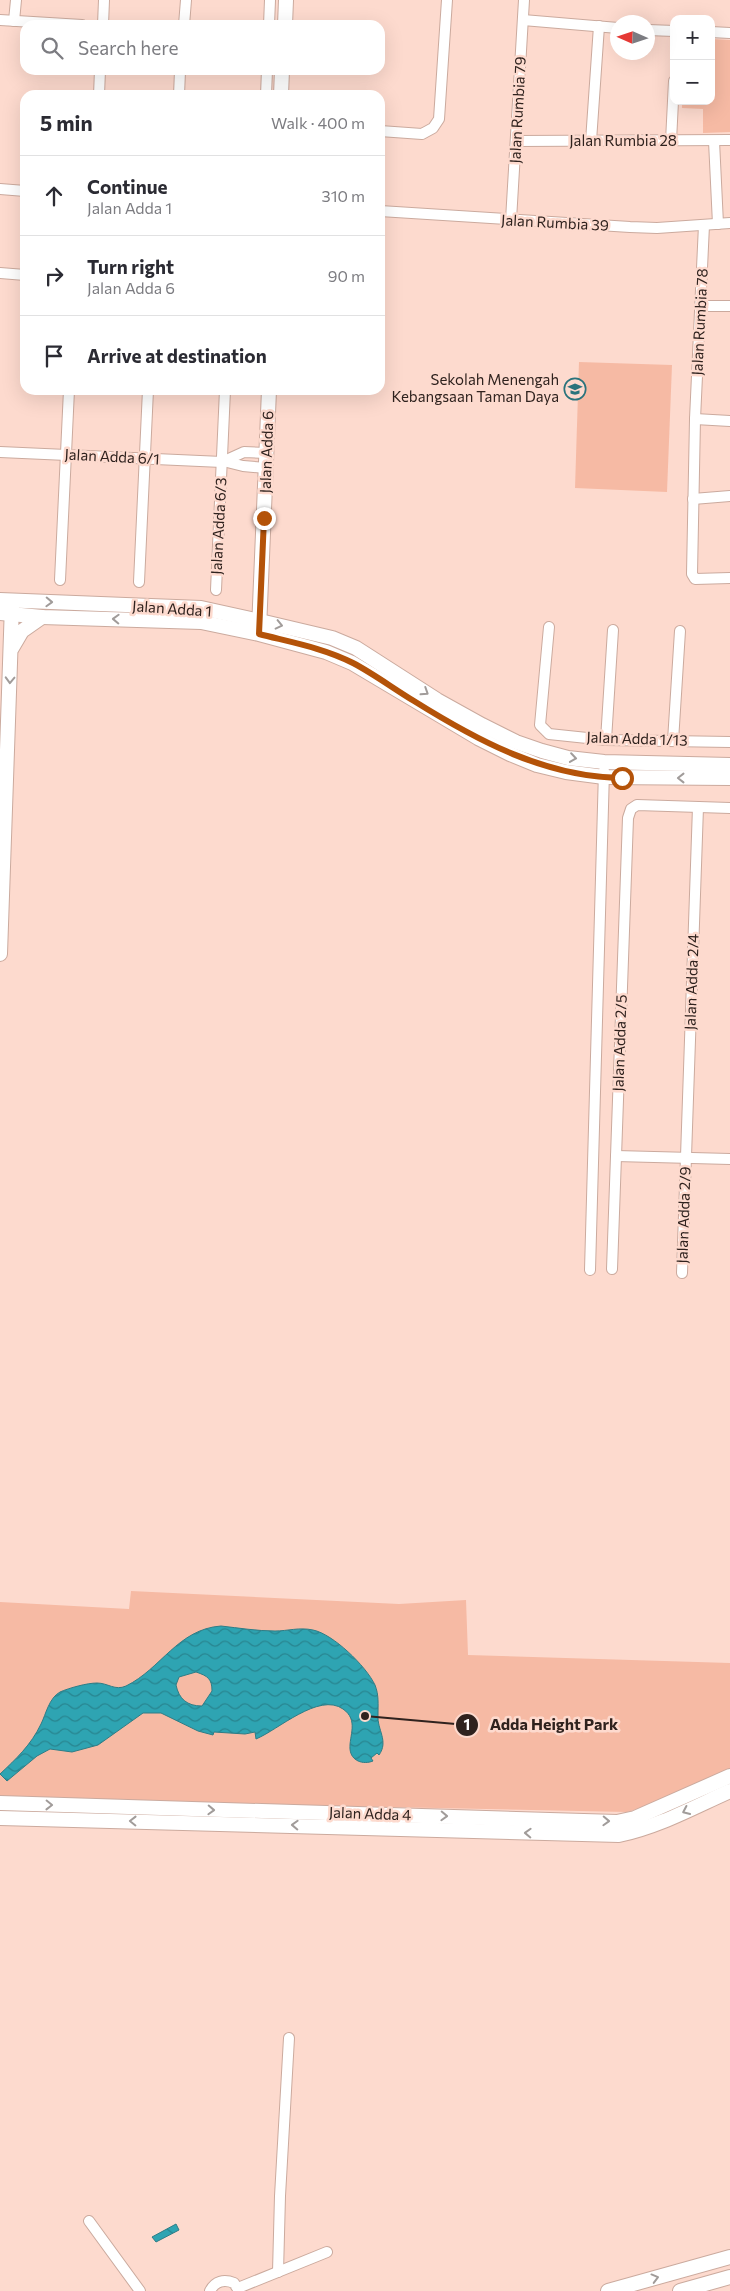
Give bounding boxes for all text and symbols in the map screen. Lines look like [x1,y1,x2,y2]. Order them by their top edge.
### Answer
north arrow [610,15,655,60]
map controls [670,15,715,105]
button: + [670,15,715,60]
search box [20,20,385,75]
icon: search [38,34,66,62]
text: Search here [78,36,178,59]
street label: Jalan Rumbia 79 [505,56,529,164]
button: − [670,60,715,105]
text: 5 min [40,110,93,135]
text: Walk · 400 m [271,113,365,132]
street label: Jalan Rumbia 28 [569,131,677,149]
text: Continue [87,175,167,198]
icon: ahead [40,182,68,210]
text: 310 m [322,186,365,205]
text: Jalan Adda 1 [87,198,172,217]
street label: Jalan Rumbia 39 [501,210,609,234]
text: Turn right [87,255,174,278]
icon: right [40,262,68,290]
text: 90 m [328,266,365,285]
street label: Jalan Rumbia 78 [687,268,711,376]
text: Jalan Adda 6 [87,278,175,297]
icon: arrive [40,342,68,370]
text: Arrive at destination [87,344,267,367]
place label: Sekolah Menengah Kebangsaan Taman Daya [391,370,559,405]
school or university icon: Sekolah Menengah Kebangsaan Taman Daya [563,377,587,401]
street label: Jalan Adda 6 [256,410,276,494]
street label: Jalan Adda 6/1 [64,445,160,467]
street label: Jalan Adda 6/3 [206,477,230,575]
route end [253,507,276,530]
street label: Jalan Adda 1 [132,596,212,620]
one-way arrow [45,597,53,607]
one-way arrow [112,614,120,625]
one-way arrow [275,619,284,630]
one-way arrow [5,676,15,684]
one-way arrow [420,686,429,695]
street label: Jalan Adda 1/13 [586,727,688,749]
one-way arrow [568,753,577,763]
route start [611,767,634,790]
one-way arrow [677,773,685,783]
street label: Jalan Adda 2/4 [680,934,702,1030]
street label: Jalan Adda 2/5 [608,994,630,1092]
street label: Jalan Adda 2/9 [672,1166,694,1264]
callout: Adda Height Park [455,1709,628,1740]
text: Adda Height Park [490,1714,619,1733]
text: 1 [464,1715,470,1733]
one-way arrow [45,1800,53,1810]
street label: Jalan Adda 4 [329,1803,412,1823]
one-way arrow [682,1804,691,1815]
one-way arrow [208,1805,215,1815]
one-way arrow [440,1811,448,1822]
one-way arrow [129,1816,137,1827]
one-way arrow [602,1816,610,1826]
one-way arrow [291,1820,299,1831]
one-way arrow [524,1827,532,1838]
one-way arrow [651,2273,659,2284]

